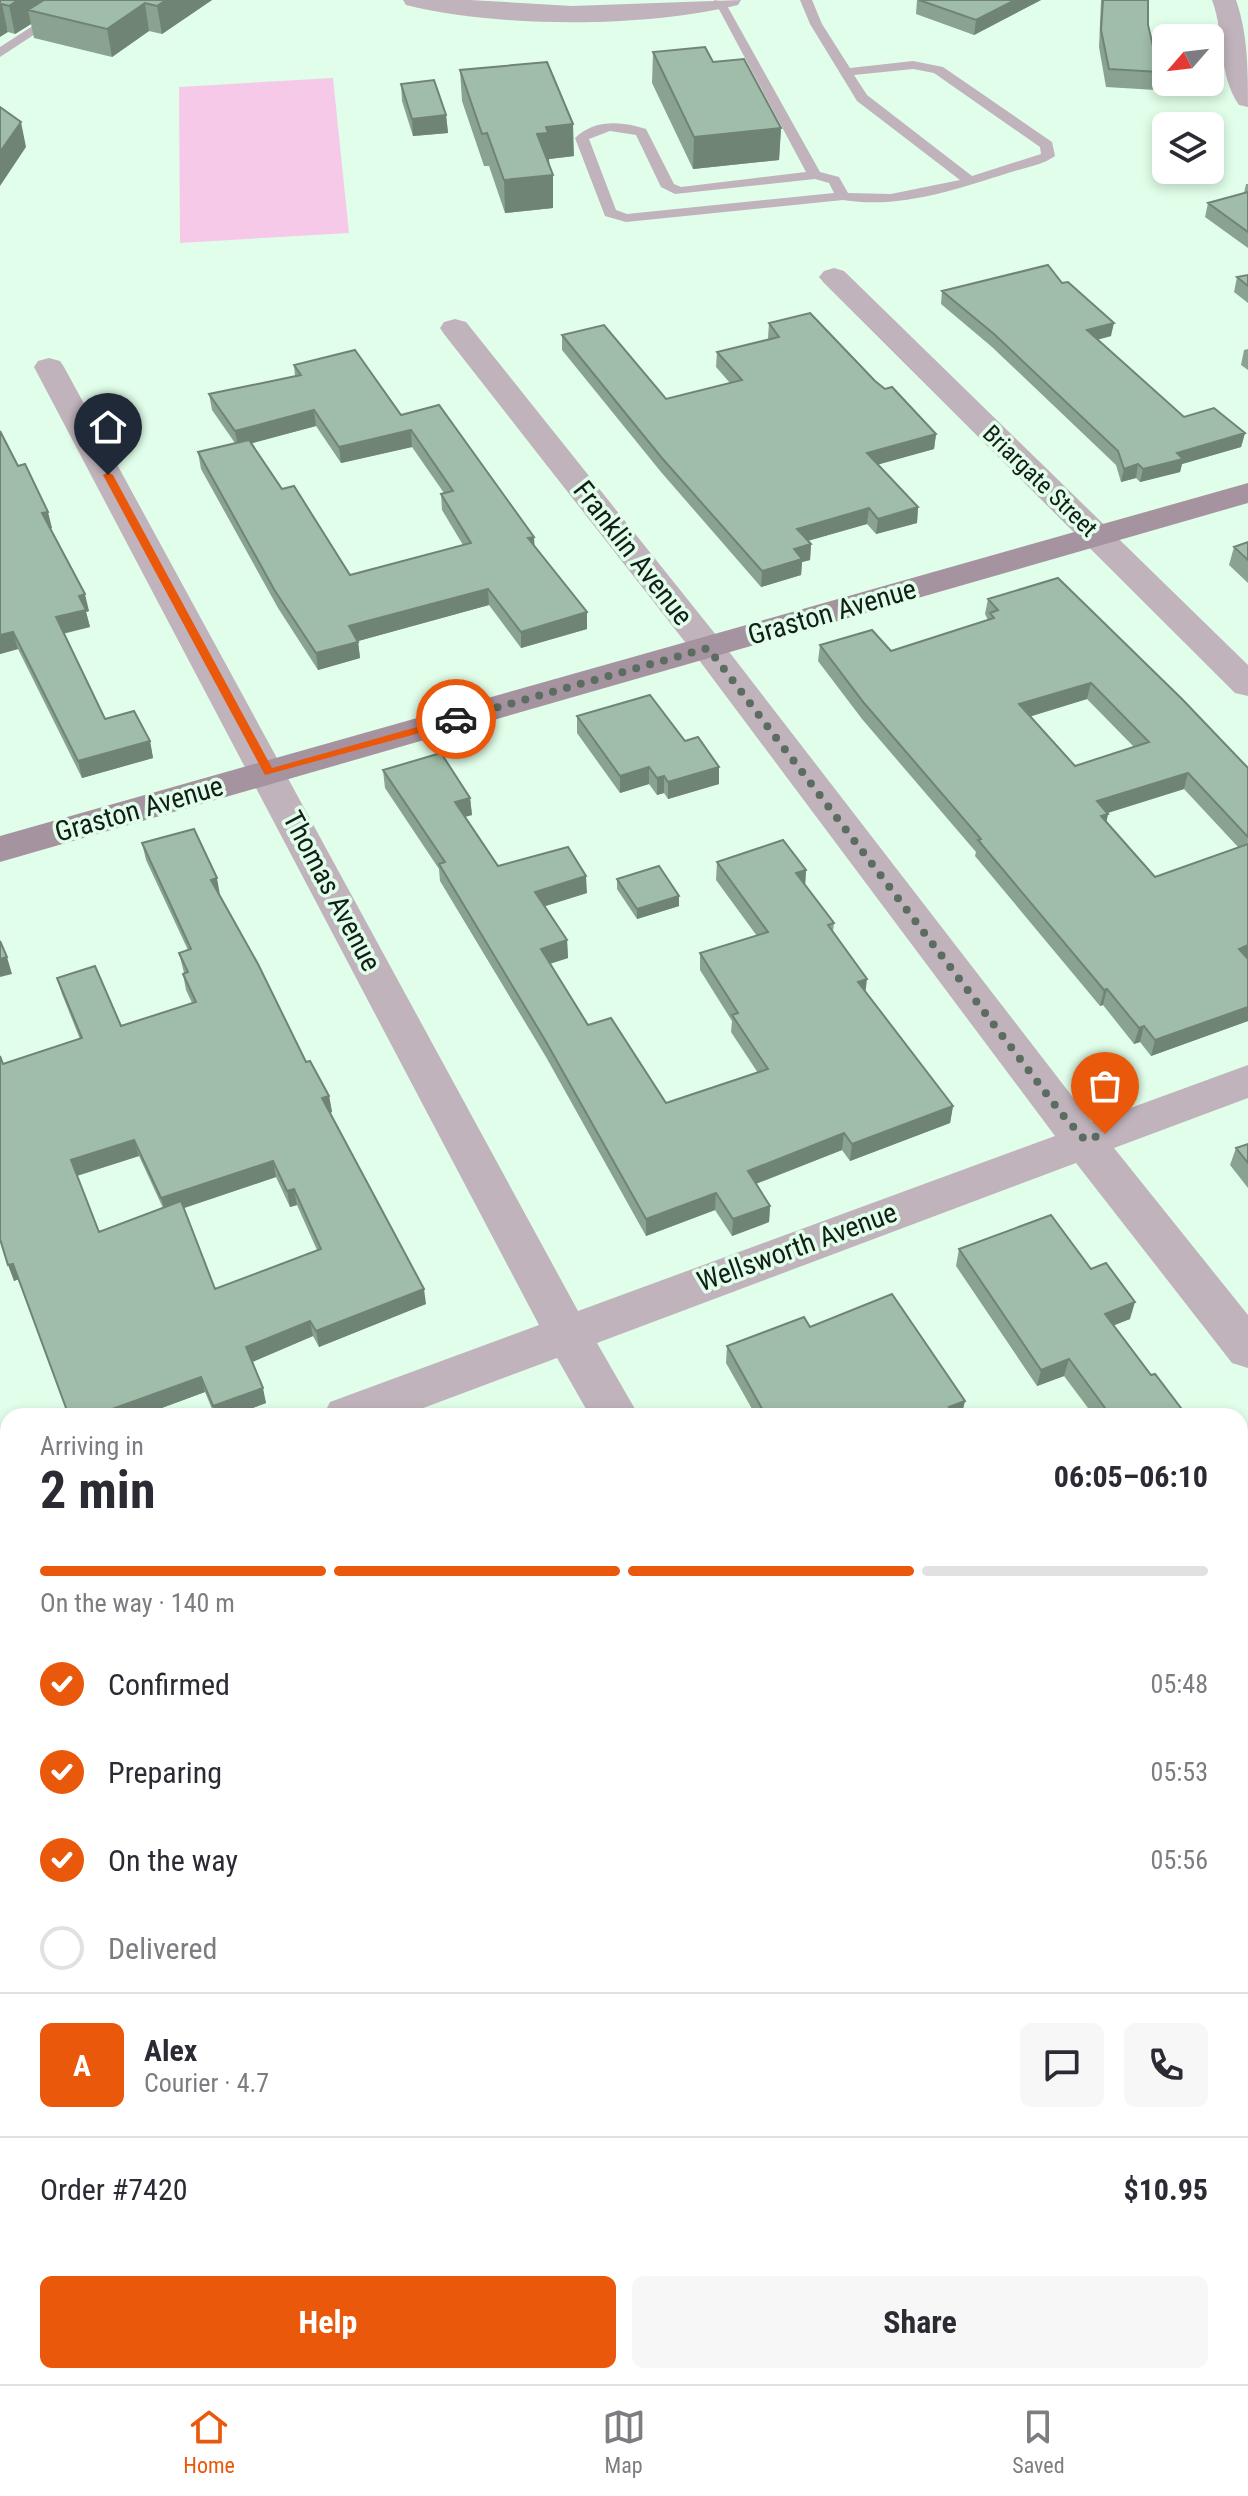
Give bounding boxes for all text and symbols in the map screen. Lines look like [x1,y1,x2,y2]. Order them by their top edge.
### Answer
north arrow [1152,24,1224,96]
map controls [1152,24,1224,184]
button: layers [1152,112,1224,184]
pin [74,393,142,475]
icon: home [86,405,130,449]
street label: Briargate Street [977,420,1103,542]
street label: Franklin Avenue [566,474,700,632]
street label: Graston Avenue [744,572,920,652]
courier [416,679,496,759]
icon: car [434,697,478,741]
street label: Graston Avenue [51,769,227,849]
street label: Thomas Avenue [276,805,388,977]
pin [1071,1052,1139,1134]
icon: bag [1083,1064,1127,1108]
street label: Wellsworth Avenue [693,1196,901,1298]
text: Arriving in [40,1431,144,1461]
text: 06:05–06:10 [1054,1459,1208,1494]
text: 2 min [40,1460,156,1521]
text: On the way · 140 m [40,1588,235,1618]
icon: check [40,1662,84,1706]
text: Confirmed [108,1667,230,1702]
text: 05:48 [1151,1669,1208,1699]
icon: check [40,1750,84,1794]
text: Preparing [108,1755,222,1790]
text: 05:53 [1151,1757,1208,1787]
icon: check [40,1838,84,1882]
text: On the way [108,1843,238,1878]
text: 05:56 [1151,1845,1208,1875]
text: Delivered [108,1931,217,1966]
button: chat [1020,2023,1104,2107]
button: phone [1124,2023,1208,2107]
text: Alex [144,2033,197,2068]
text: A [73,2048,91,2083]
text: Courier · 4.7 [144,2068,269,2098]
text: Order #7420 [40,2172,188,2207]
text: $10.95 [1123,2172,1208,2207]
button: Help [40,2276,616,2368]
button: Share [632,2276,1208,2368]
tab: Home [183,2405,235,2478]
tab: Map [602,2405,646,2478]
tab: Saved [1012,2405,1065,2478]

